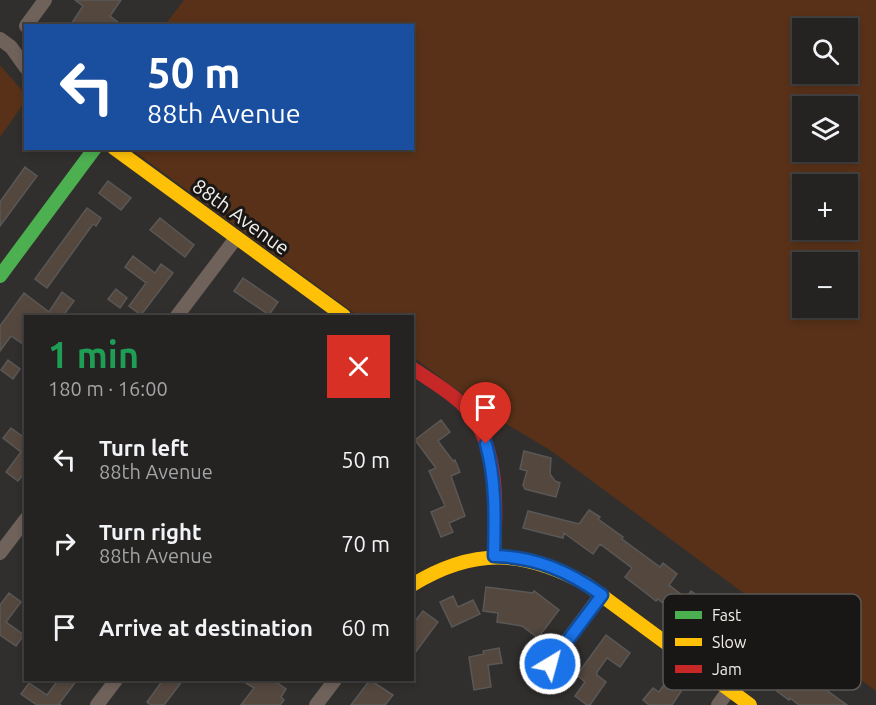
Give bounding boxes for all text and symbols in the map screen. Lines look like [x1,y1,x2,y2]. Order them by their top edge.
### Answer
map controls [792,18,858,318]
button: search [792,18,858,84]
icon: left [48,48,126,126]
text: 50 m [147,49,241,96]
button: layers [792,96,858,162]
text: 88th Avenue [147,98,301,128]
street label: 88th Avenue [188,174,294,259]
button: + [792,174,858,240]
button: − [792,252,858,318]
text: 1 min [48,334,139,375]
button: close [327,335,390,398]
text: 180 m · 16:00 [48,377,168,400]
pin [460,382,511,444]
icon: arrive [469,391,502,424]
text: Turn left [99,435,189,460]
icon: left [48,443,81,476]
text: 50 m [341,447,390,472]
text: 88th Avenue [99,460,213,483]
text: Turn right [99,519,201,544]
icon: right [48,527,81,560]
text: 70 m [341,531,390,556]
text: 88th Avenue [99,544,213,567]
legend [663,594,861,690]
text: Fast [712,606,742,624]
icon: arrive [48,611,81,644]
text: Arrive at destination [99,615,313,640]
text: 60 m [341,615,390,640]
position arrow [518,632,582,696]
text: Slow [712,633,747,651]
text: Jam [712,660,742,678]

